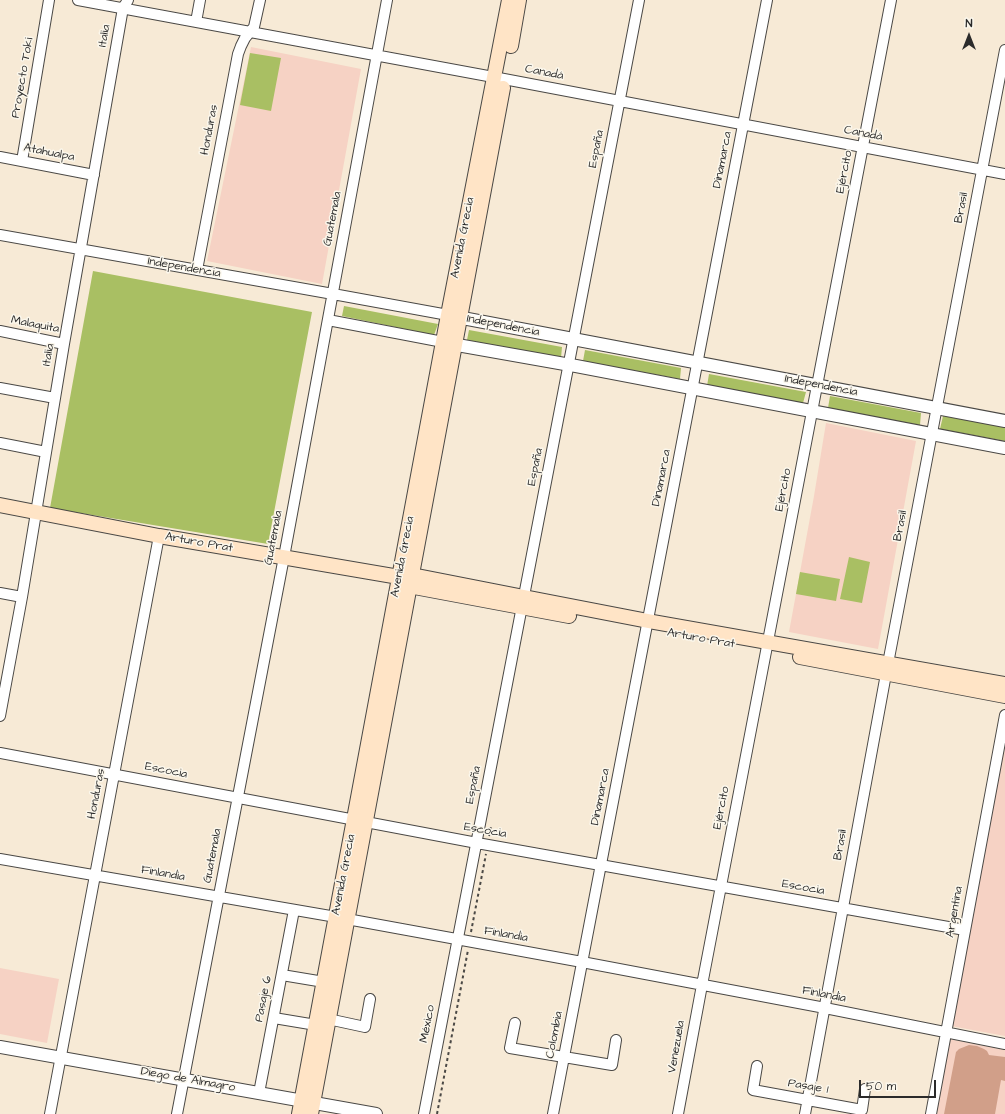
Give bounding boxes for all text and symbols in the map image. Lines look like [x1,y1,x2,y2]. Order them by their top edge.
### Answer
north arrow [949,16,989,56]
text: N [966,16,972,31]
street label: Italia [96,24,114,48]
street label: Proyecto Toki [9,37,37,119]
street label: Canadá [524,62,564,84]
street label: Honduras [198,104,222,156]
street label: Canadá [843,123,883,145]
street label: España [586,129,608,169]
street label: Dinamarca [710,130,736,190]
street label: Atahualpa [22,141,76,165]
street label: Ejército [834,149,856,195]
street label: Guatemala [321,190,345,248]
street label: Brasil [952,191,972,225]
street label: Avenida Grecia [448,196,478,280]
street label: Independencia [146,255,222,281]
street label: Independencia [465,312,541,340]
street label: Malaquita [10,313,60,337]
street label: Italia [40,343,58,367]
street label: Independencia [783,372,859,400]
street label: España [525,447,547,487]
street label: Dinamarca [649,448,675,508]
street label: Ejército [773,467,795,513]
street label: Guatemala [262,509,286,567]
street label: Brasil [891,509,911,543]
street label: Avenida Grecia [388,515,418,599]
street label: Arturo Prat [164,530,234,556]
street label: Arturo Prat [666,626,736,652]
street label: Escocia [144,760,188,782]
street label: España [463,765,485,805]
street label: Dinamarca [588,767,614,827]
street label: Honduras [85,768,109,820]
street label: Ejército [711,785,733,831]
street label: Escocia [463,820,507,842]
street label: Guatemala [201,827,225,885]
street label: Brasil [831,828,851,862]
street label: Avenida Grecia [329,833,359,917]
street label: Finlandia [140,863,186,885]
street label: Escocia [781,877,825,899]
street label: Argentina [943,885,967,939]
street label: Finlandia [483,924,529,946]
street label: Pasaje 6 [252,975,276,1023]
street label: Finlandia [801,984,847,1006]
street label: México [417,1004,439,1044]
street label: Colombia [543,1010,567,1060]
street label: Venezuela [665,1020,689,1074]
street label: Diego de Almagro [140,1065,236,1095]
scale bar [861,1072,938,1098]
street label: Pasaje 1 [787,1076,829,1098]
text: 50 m [866,1078,896,1095]

